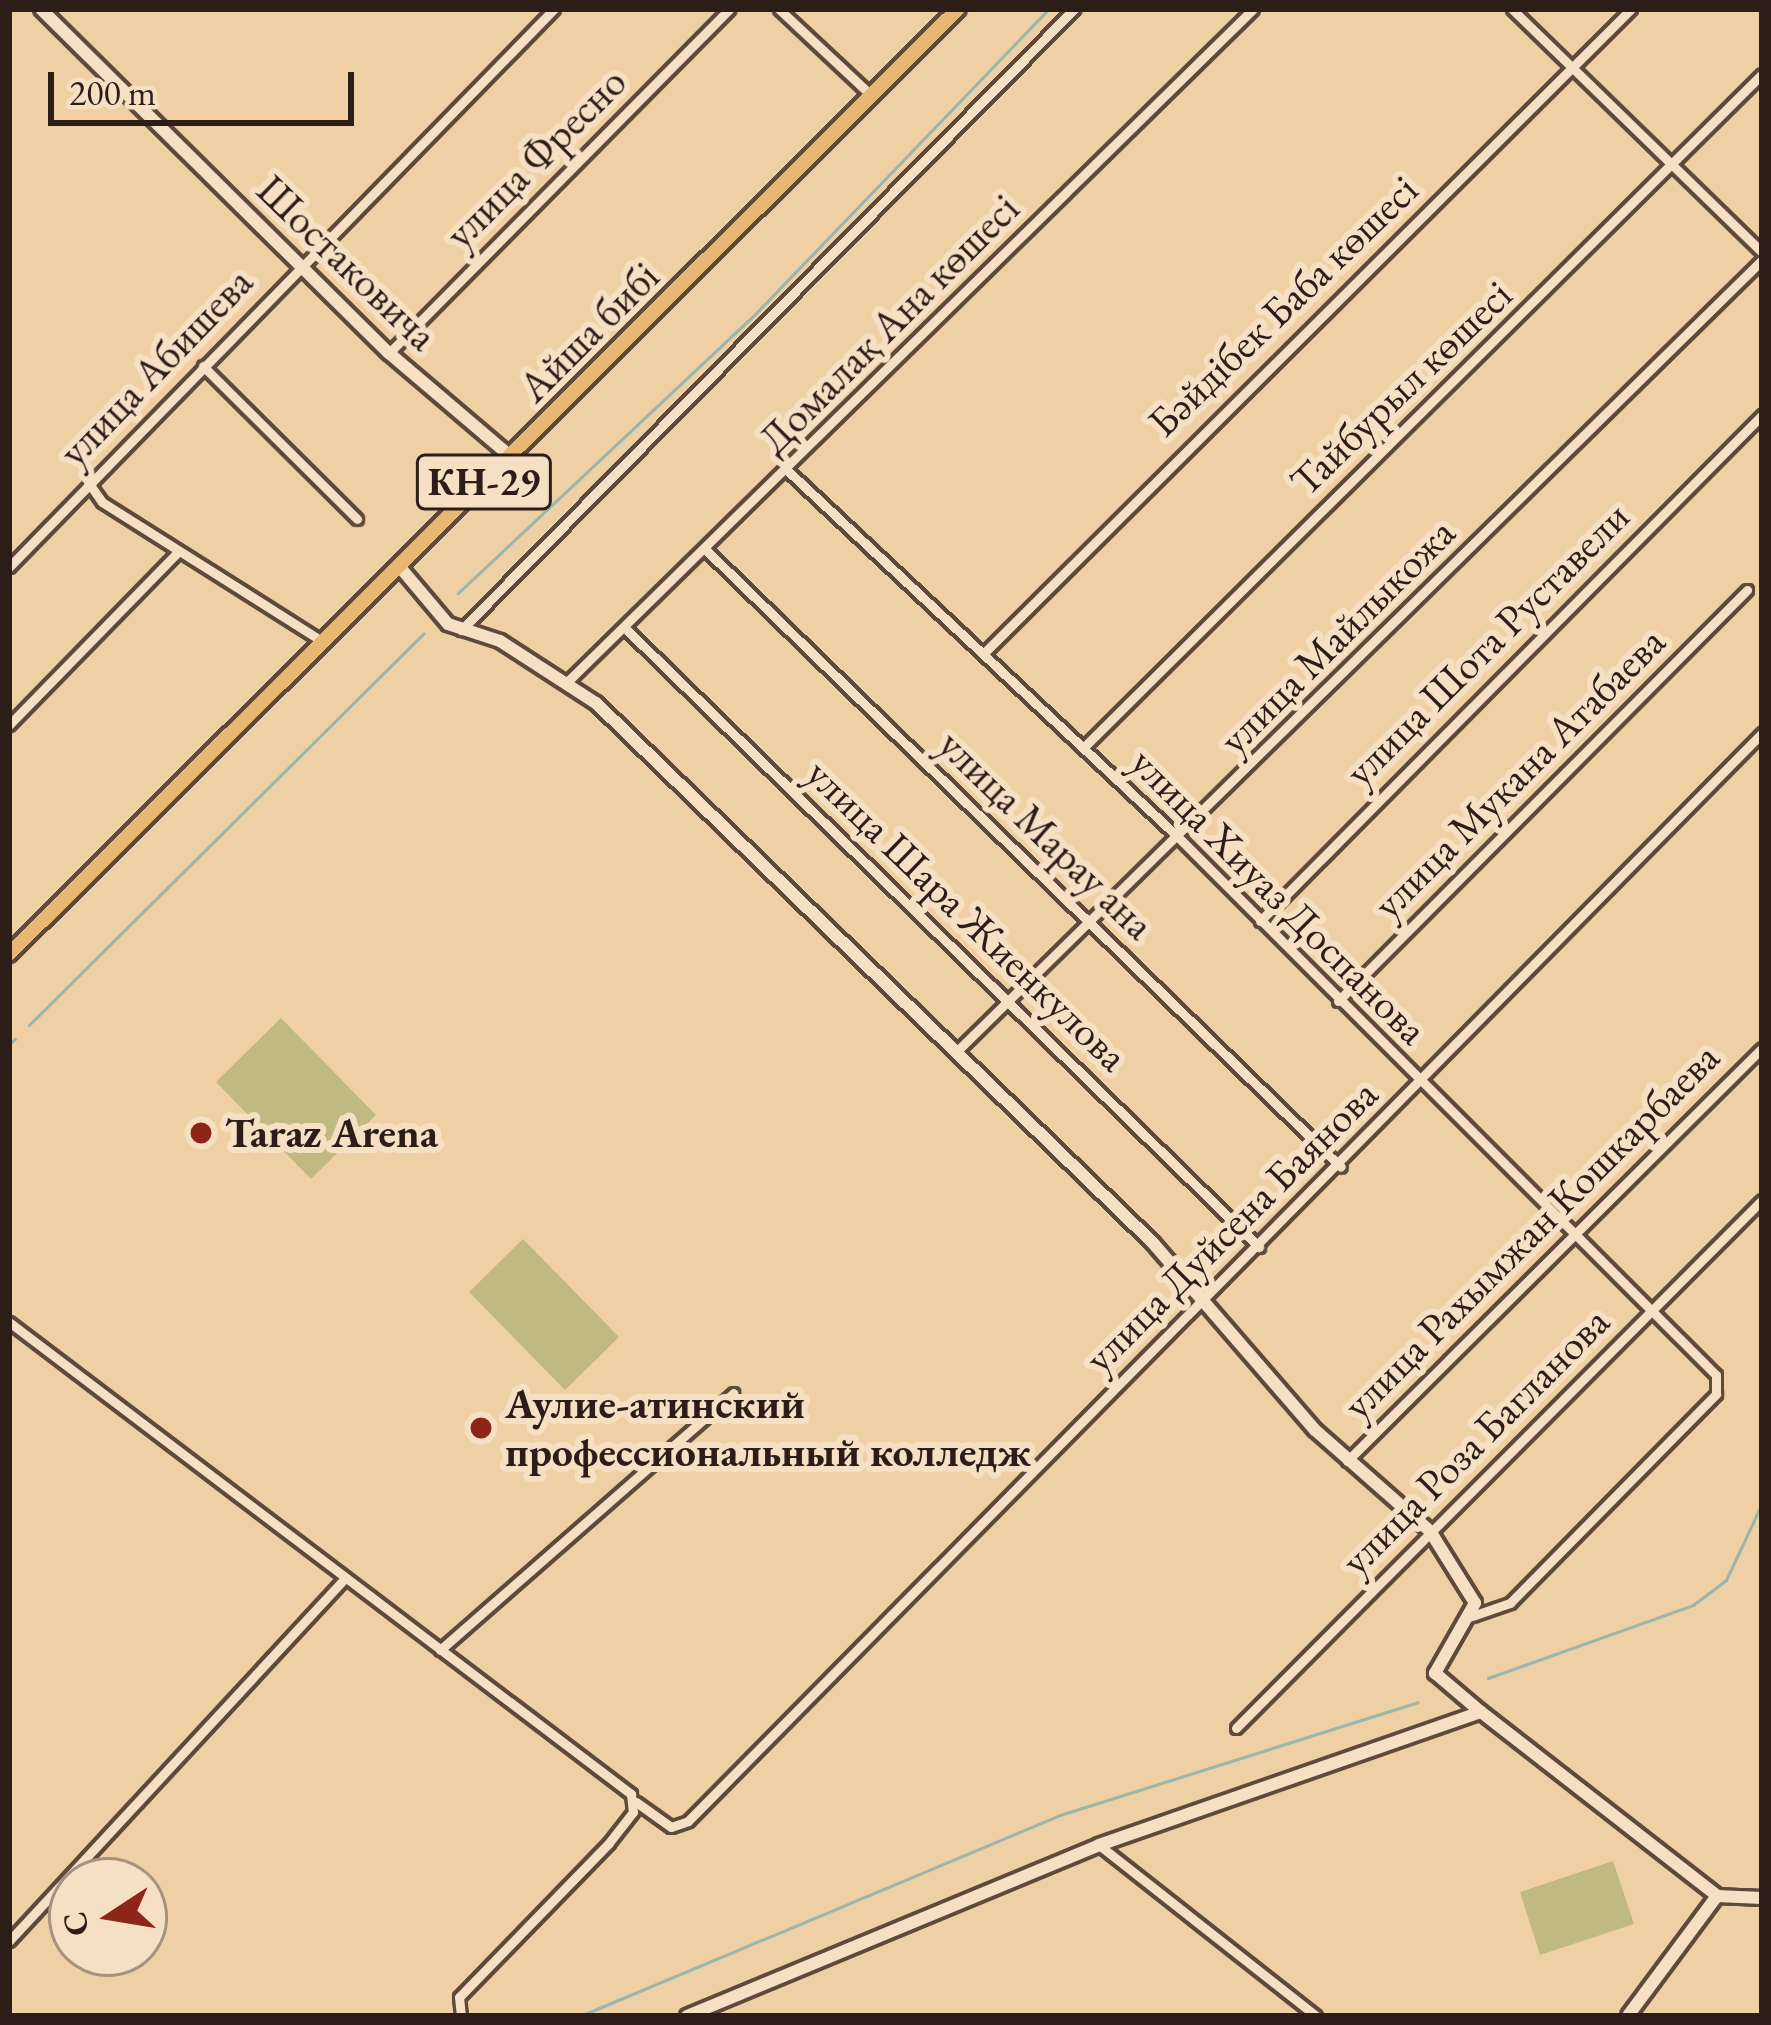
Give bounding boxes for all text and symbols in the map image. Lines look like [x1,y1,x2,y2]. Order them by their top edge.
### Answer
scale bar [54,48,360,122]
street label: улица Фресно [435,57,637,259]
text: 200 m [69,69,156,116]
street label: Бәйдібек Баба көшесі [1138,164,1428,448]
street label: Шостаковича [246,165,448,361]
street label: Домалақ Ана көшесі [749,184,1029,464]
street label: Айша бибі [508,251,670,413]
street label: улица Абишева [49,257,263,477]
street label: Тайбурыл көшесі [1280,270,1522,506]
road number: КН-29 [415,449,553,515]
street label: улица Шота Руставели [1334,491,1640,797]
street label: улица Майлыкожа [1209,508,1465,764]
street label: улица Мукана Атабаева [1363,617,1675,929]
street label: улица Марау ана [928,720,1164,950]
street label: улица Хиуаз Доспанова [1120,737,1438,1055]
street label: улица Шара Жиенкулова [796,748,1138,1082]
street label: улица Рахымжан Кошкарбаева [1332,1032,1730,1430]
street label: улица Дуйсена Баянова [1074,1069,1388,1383]
place label: Taraz Arena [225,1108,438,1158]
marker: Taraz Arena [188,1120,214,1146]
street label: улица Роза Багланова [1330,1296,1620,1586]
place label: Аулие-атинский профессиональный колледж [505,1379,1031,1478]
marker: Аулие-атинский профессиональный колледж [468,1415,494,1441]
north arrow [48,1857,168,1977]
text: С [52,1908,99,1940]

